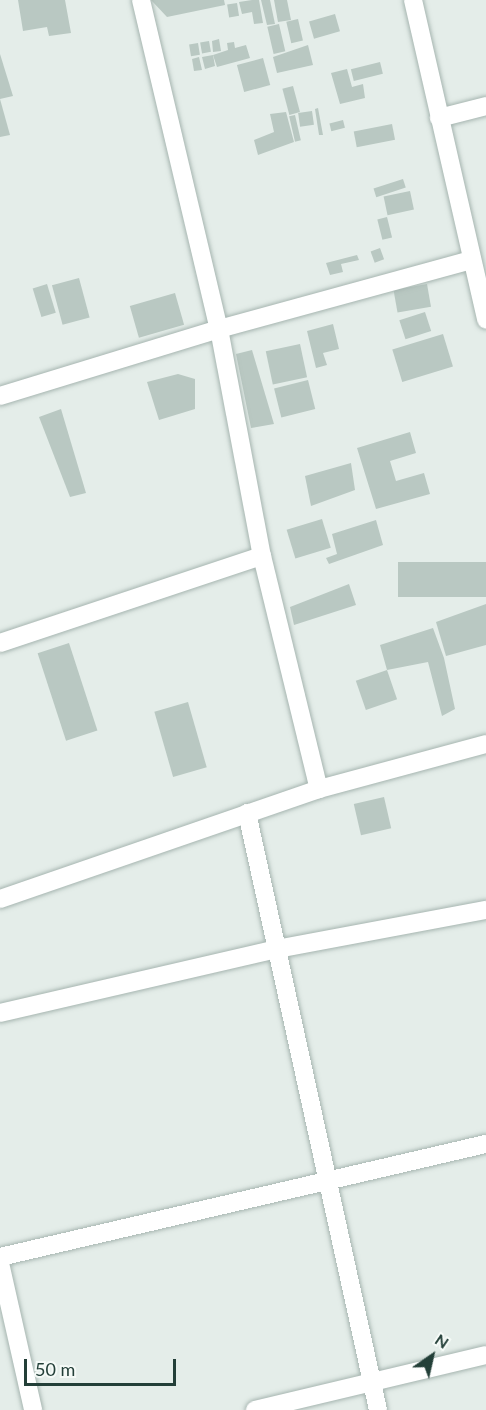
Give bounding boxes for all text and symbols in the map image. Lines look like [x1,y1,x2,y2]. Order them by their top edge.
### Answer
north arrow [402,1326,462,1386]
text: N [432,1329,453,1352]
scale bar [27,1347,178,1385]
text: 50 m [35,1358,75,1380]

